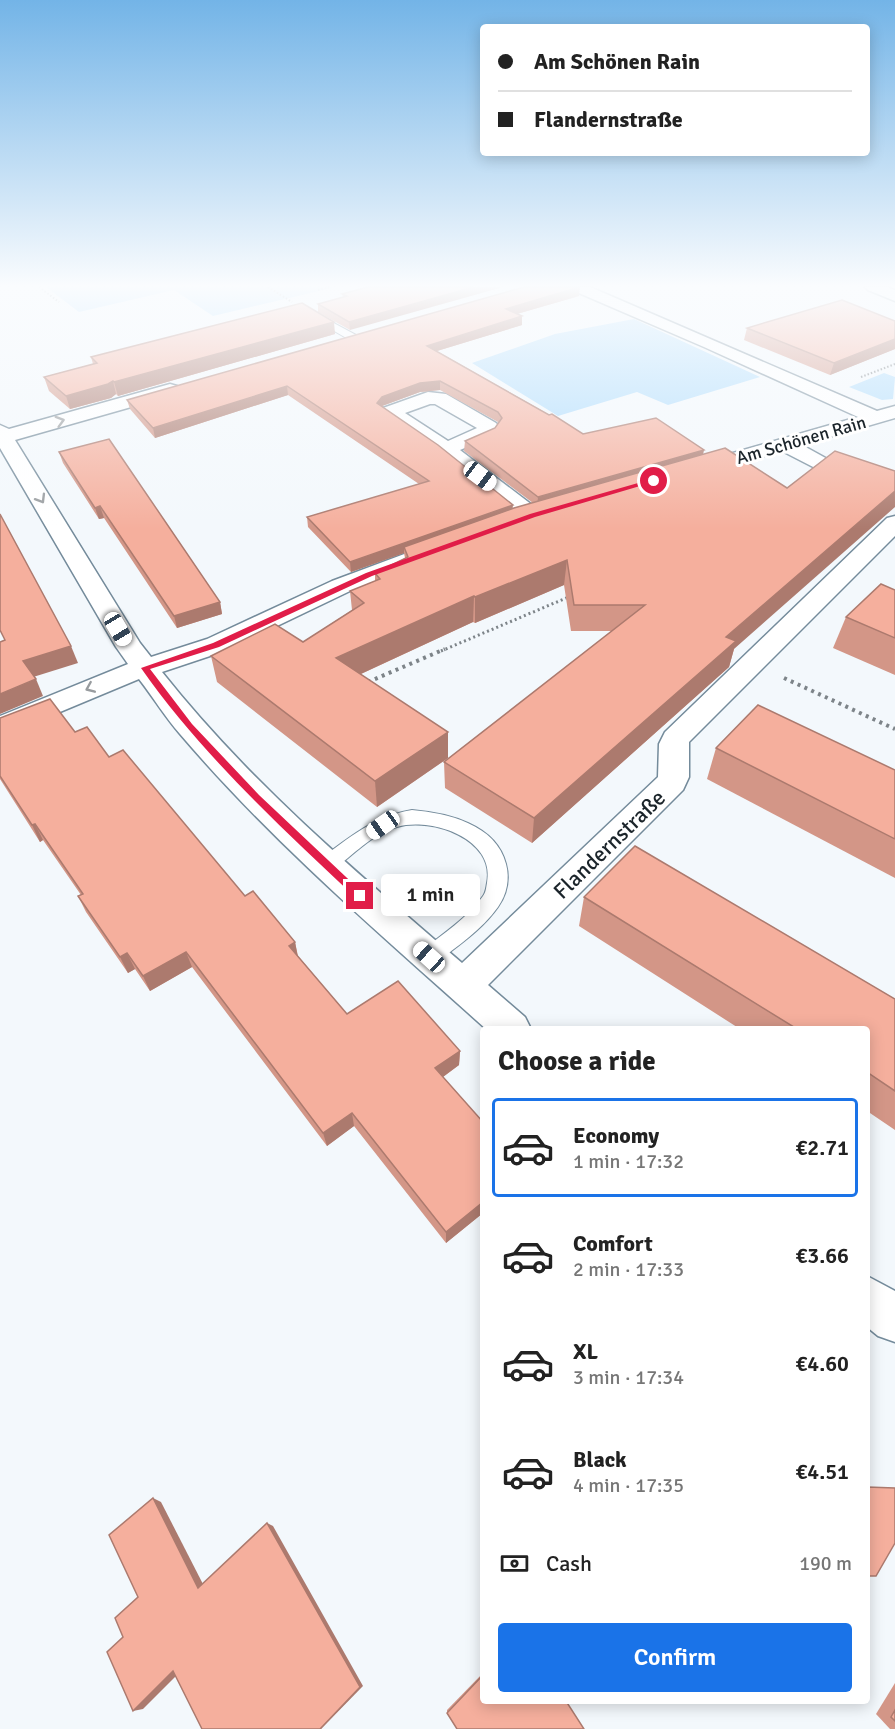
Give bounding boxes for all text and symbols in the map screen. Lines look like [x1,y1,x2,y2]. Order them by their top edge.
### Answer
text: Am Schönen Rain [534,48,700,75]
text: Flandernstraße [534,106,683,133]
street label: Am Schönen Rain [734,411,868,469]
one-way arrow [54,416,65,428]
car [460,458,500,494]
route start [640,467,667,494]
one-way arrow [34,493,45,503]
car [101,609,135,649]
one-way arrow [86,681,97,693]
street label: Flandernstraße [548,784,671,904]
car [363,807,403,843]
callout: 1 min [381,875,480,917]
route end [346,882,373,909]
text: 1 min [407,882,454,907]
car [410,938,448,976]
text: Choose a ride [498,1045,656,1078]
icon: car [501,1121,555,1175]
text: Economy [573,1122,659,1149]
text: €2.71 [795,1134,849,1161]
text: 1 min · 17:32 [573,1149,684,1174]
icon: car [501,1229,555,1283]
text: Comfort [573,1230,653,1257]
text: €3.66 [795,1242,849,1269]
text: 2 min · 17:33 [573,1257,684,1282]
icon: car [501,1337,555,1391]
text: XL [573,1338,598,1365]
text: €4.60 [795,1350,849,1377]
text: 3 min · 17:34 [573,1365,684,1390]
icon: car [501,1445,555,1499]
text: Black [573,1446,627,1473]
text: €4.51 [795,1458,849,1485]
text: 4 min · 17:35 [573,1473,684,1498]
icon: cash [498,1547,531,1580]
text: Cash [546,1550,592,1577]
text: 190 m [799,1551,852,1576]
button: Confirm [498,1623,852,1692]

